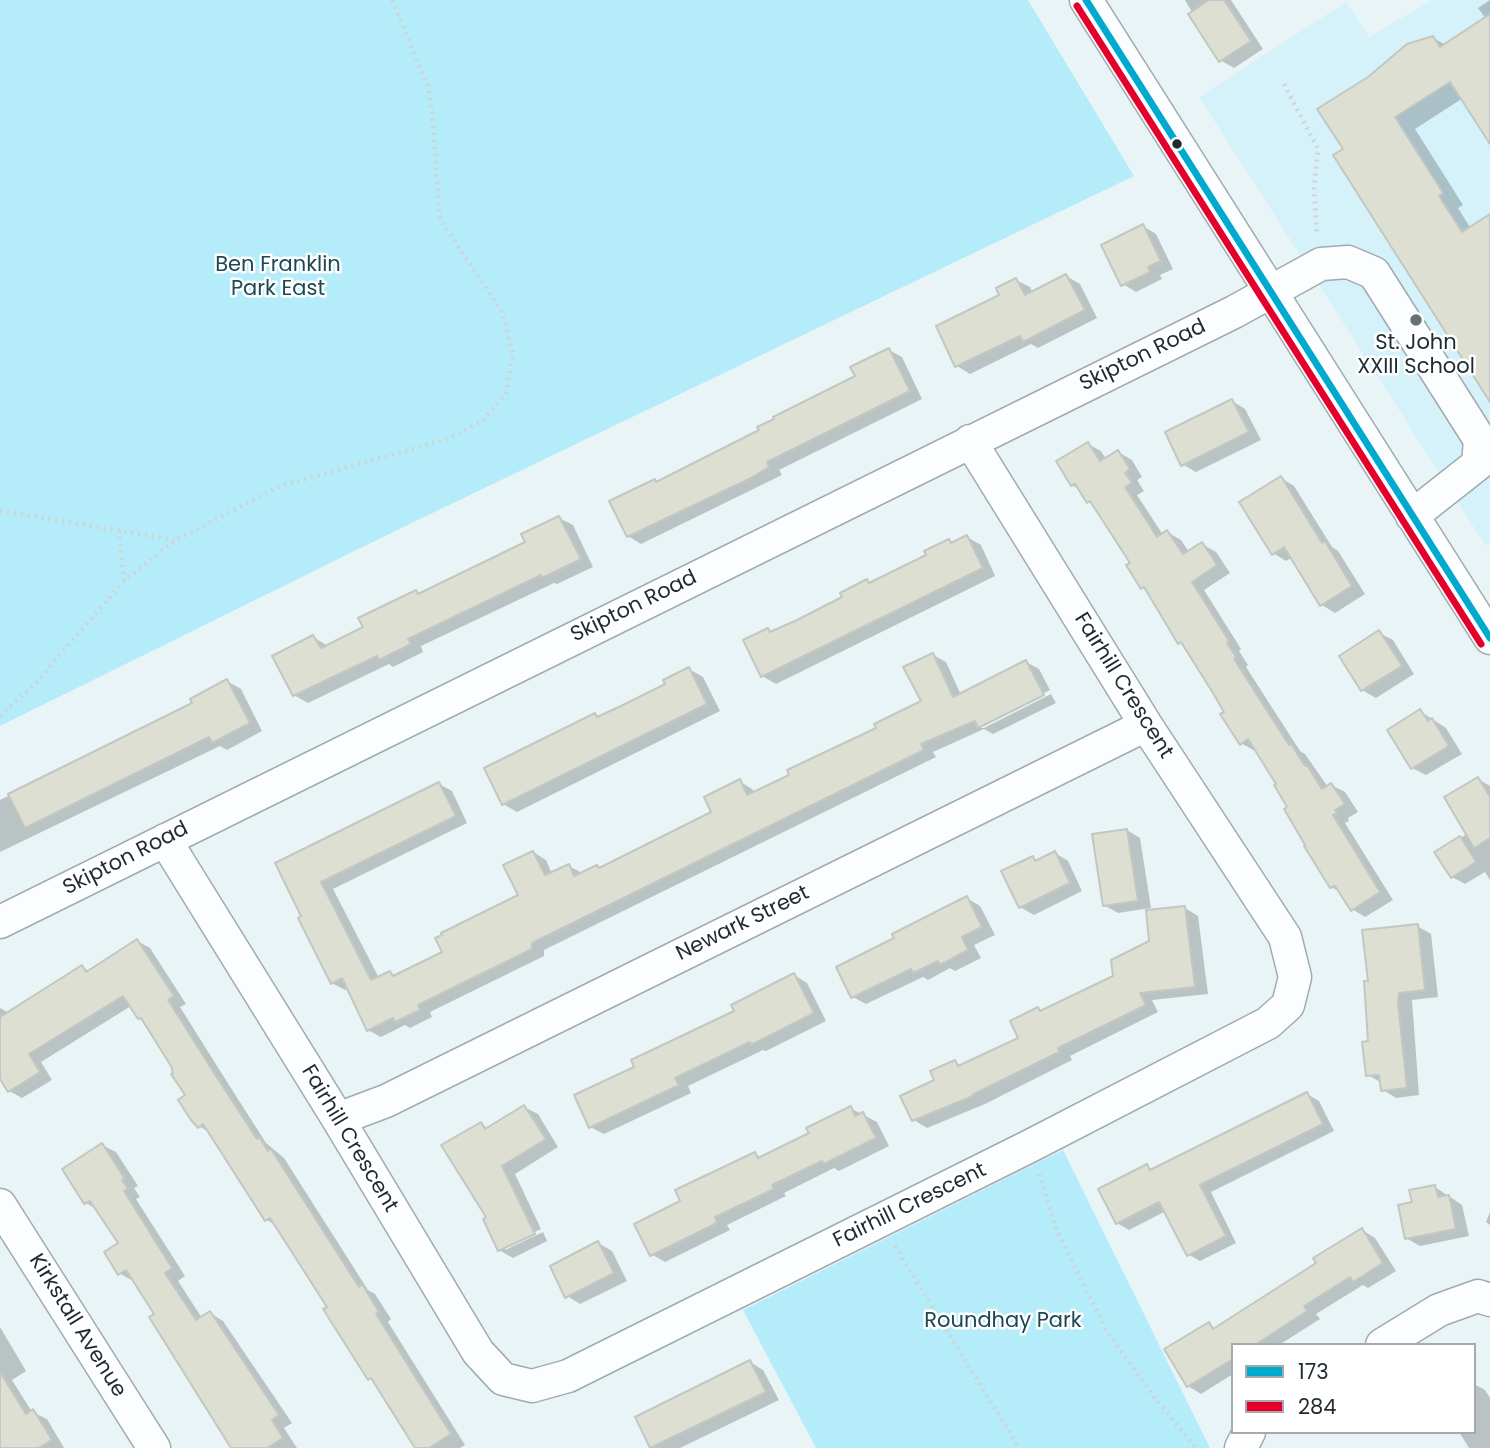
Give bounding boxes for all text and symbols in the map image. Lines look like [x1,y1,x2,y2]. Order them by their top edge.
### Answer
unlabelled marker [1170,137,1184,151]
park label: Ben Franklin Park East [215,253,341,303]
marker: St. John XXIII School [1408,312,1424,328]
street label: Skipton Road [1076,315,1210,397]
place label: St. John XXIII School [1357,331,1475,381]
street label: Skipton Road [567,566,701,648]
street label: Fairhill Crescent [1068,608,1178,764]
street label: Skipton Road [59,817,193,901]
street label: Newark Street [672,881,814,967]
street label: Fairhill Crescent [295,1061,403,1217]
street label: Fairhill Crescent [829,1158,991,1254]
street label: Kirkstall Avenue [23,1250,131,1402]
park label: Roundhay Park [924,1309,1082,1335]
legend [1231,1343,1476,1434]
text: 173 [1298,1357,1329,1386]
text: 284 [1298,1392,1337,1421]

